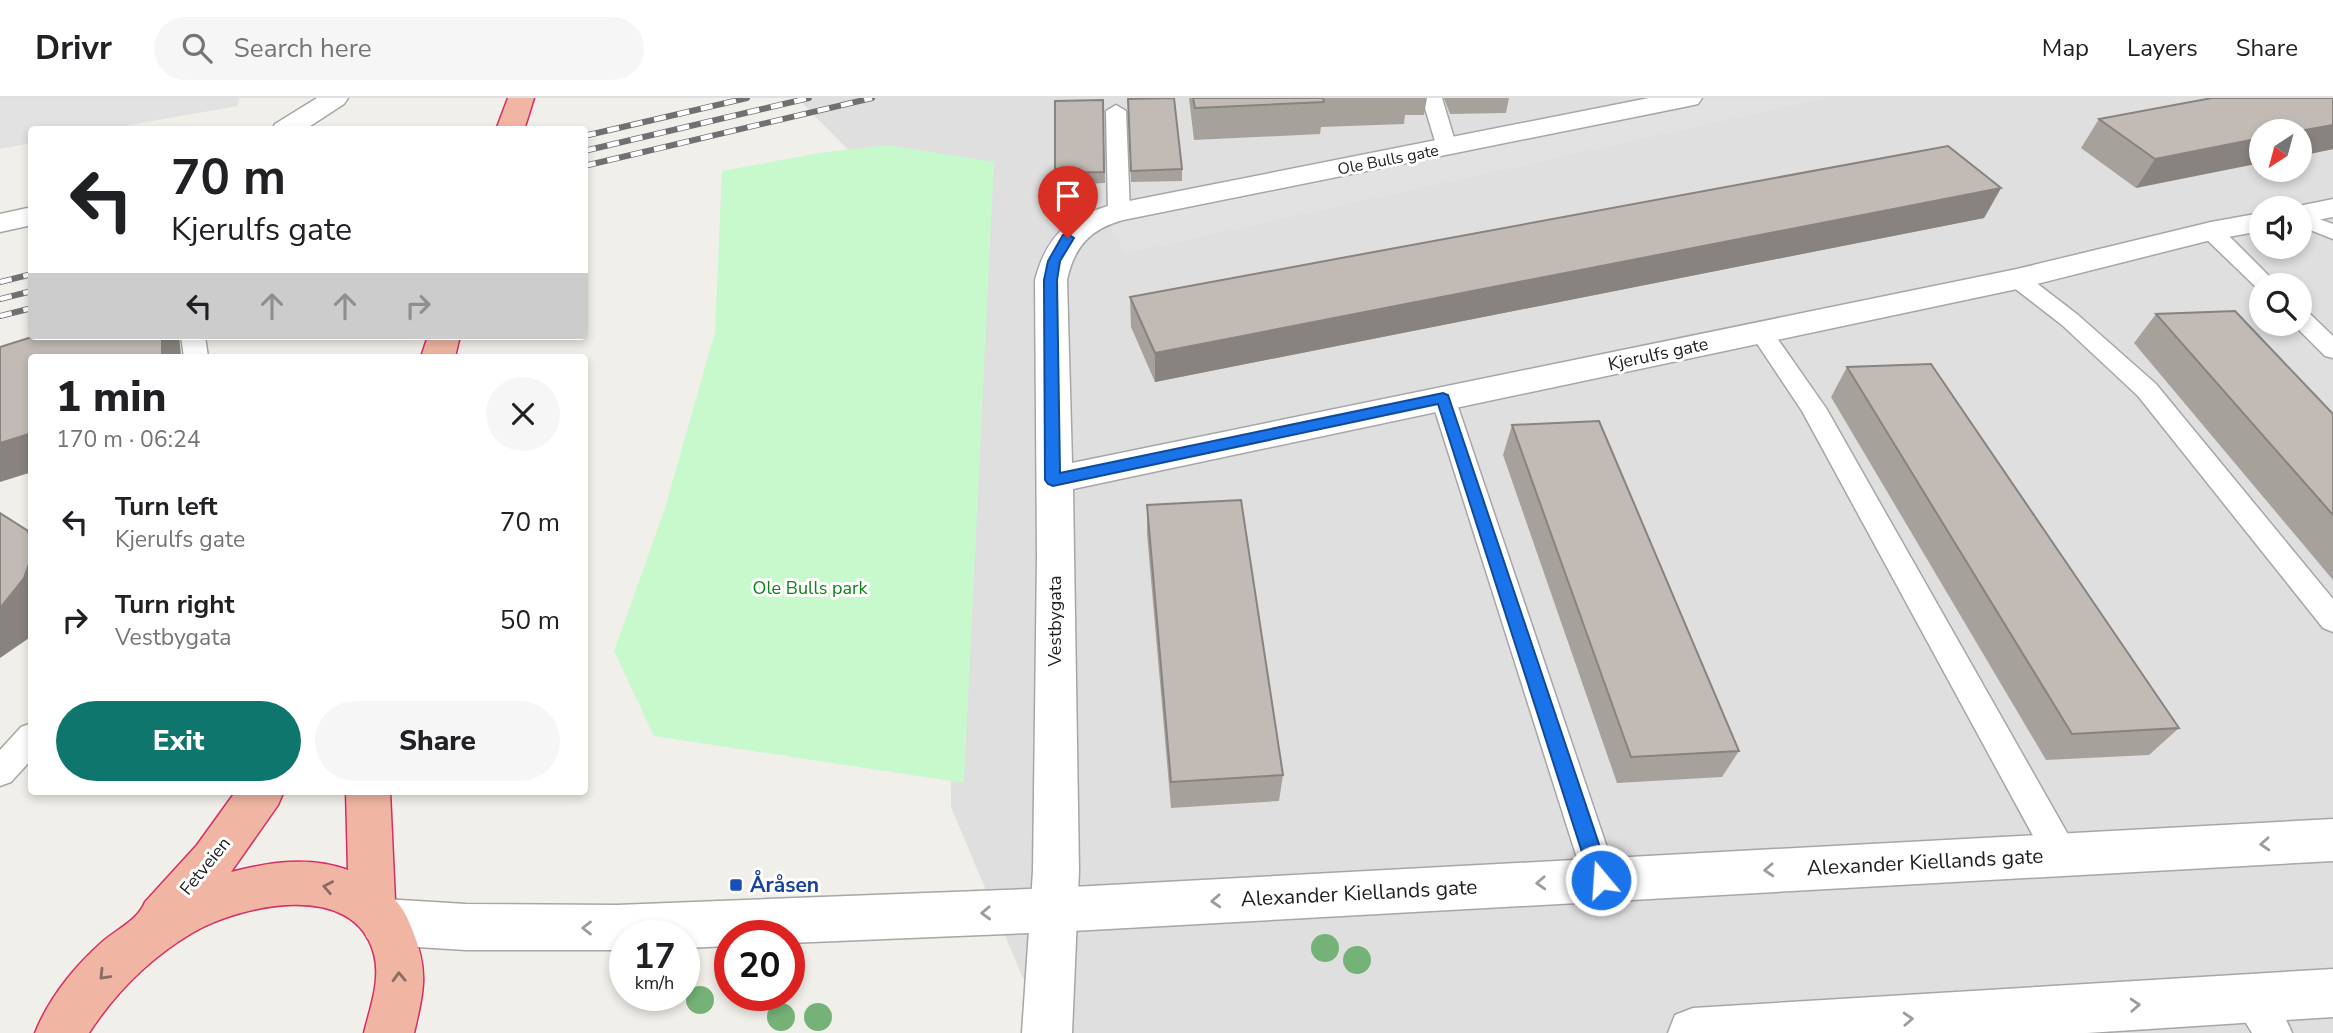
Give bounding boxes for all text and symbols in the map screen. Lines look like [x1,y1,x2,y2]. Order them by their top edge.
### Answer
search box [154,17,644,80]
text: Drivr [35,26,112,71]
icon: search [178,29,216,67]
text: Search here [234,31,372,66]
text: Map [2042,32,2089,64]
text: Layers [2127,32,2198,64]
text: Share [2236,32,2298,64]
north arrow [2249,119,2312,182]
map controls [2249,119,2312,336]
street label: Ole Bulls gate [1336,139,1441,181]
text: 70 m [171,144,286,211]
icon: left [56,154,147,245]
pin [1038,166,1098,238]
icon: arrive [1049,177,1087,215]
button: sound [2249,196,2312,259]
text: Kjerulfs gate [171,208,352,251]
button: search [2249,273,2312,336]
icon: left [180,287,218,325]
icon: ahead [253,287,291,325]
icon: ahead [326,287,364,325]
icon: right [399,287,437,325]
street label: Kjerulfs gate [1606,332,1710,376]
text: 1 min [56,369,166,426]
button: close [486,377,560,451]
text: 170 m · 06:24 [56,424,201,455]
text: Turn left [115,489,218,524]
icon: left [56,503,94,541]
text: 70 m [500,505,560,540]
text: Kjerulfs gate [115,524,245,555]
street label: Vestbygata [1043,575,1067,668]
park label: Ole Bulls park [753,576,868,600]
text: Turn right [115,587,234,622]
icon: right [56,601,94,639]
text: 50 m [500,603,560,638]
text: Vestbygata [115,622,232,653]
button: Exit [56,701,301,781]
button: Share [315,701,560,781]
street label: Fetveien [174,832,236,900]
one-way arrow [2259,837,2270,852]
street label: Alexander Kiellands gate [1806,842,2044,882]
position arrow [1564,843,1638,917]
one-way arrow [1763,863,1774,878]
place label: Åråsen [750,869,819,899]
street label: Alexander Kiellands gate [1240,873,1478,913]
one-way arrow [1536,875,1547,890]
marker: Åråsen [728,877,744,893]
one-way arrow [323,880,334,895]
one-way arrow [1211,894,1222,909]
one-way arrow [980,905,991,920]
one-way arrow [581,920,592,936]
speed limit sign: 20 [714,920,805,1011]
text: 17 [633,933,676,980]
one-way arrow [99,967,112,980]
one-way arrow [391,971,406,982]
text: km/h [635,971,674,995]
one-way arrow [2130,998,2141,1013]
one-way arrow [1903,1012,1914,1027]

